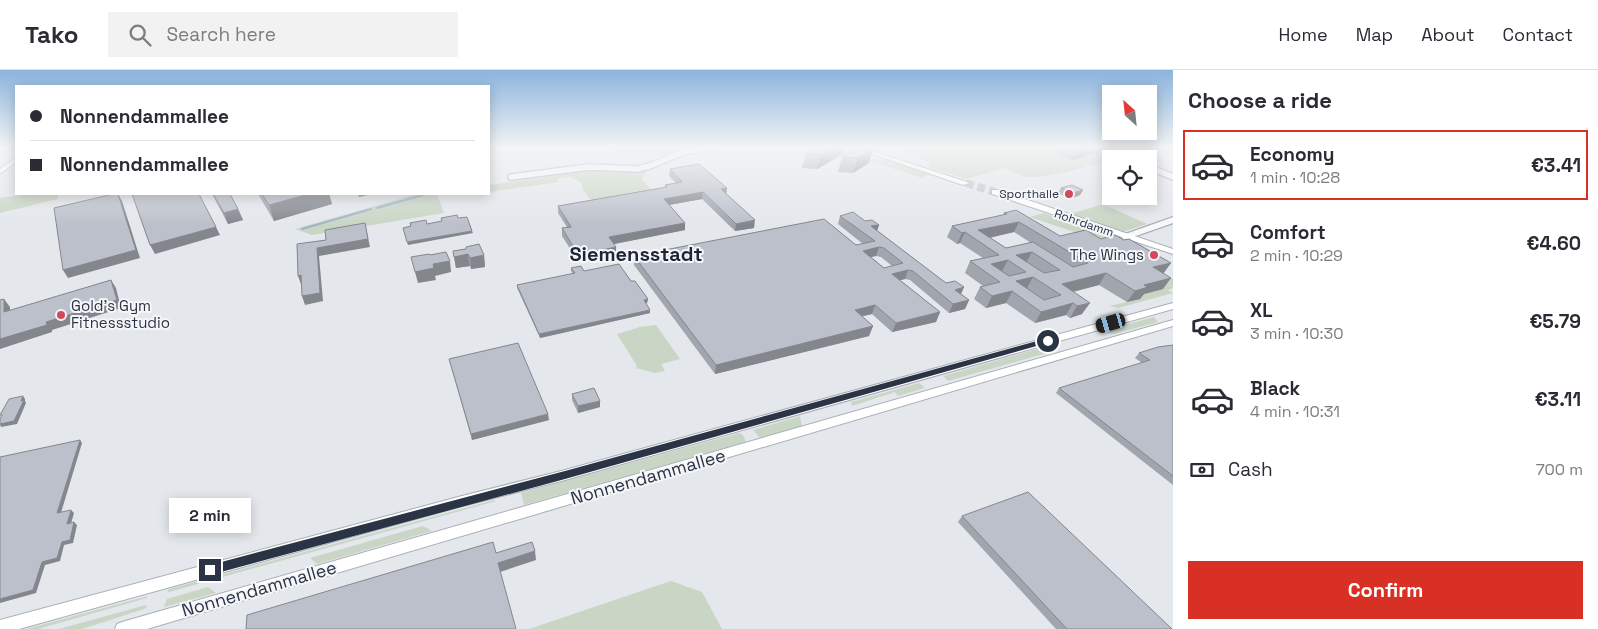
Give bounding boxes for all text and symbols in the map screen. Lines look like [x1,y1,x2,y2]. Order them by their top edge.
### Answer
search box [108,12,458,57]
text: Tako [25,19,78,50]
icon: search [126,21,154,49]
text: Search here [166,22,276,47]
text: Home [1279,23,1328,46]
text: Map [1356,23,1393,46]
text: About [1421,23,1475,46]
text: Contact [1503,23,1573,46]
north arrow [1102,85,1158,140]
map controls [1102,85,1157,205]
text: Choose a ride [1188,86,1332,114]
text: Nonnendammallee [60,104,229,129]
text: Economy [1250,142,1334,167]
icon: car [1190,143,1235,188]
button: locate [1102,150,1157,205]
text: Nonnendammallee [60,152,229,177]
text: €3.41 [1531,153,1581,178]
text: 1 min · 10:28 [1250,167,1340,188]
place label: Sporthalle [999,186,1059,202]
marker: Sporthalle [1063,188,1075,200]
street label: Rohrdamm [1052,205,1116,241]
text: Comfort [1250,220,1326,245]
icon: car [1190,221,1235,266]
text: €4.60 [1527,231,1581,256]
district label: Siemensstadt [569,241,703,267]
place label: The Wings [1070,245,1144,264]
text: 2 min · 10:29 [1250,245,1343,266]
marker: The Wings [1148,249,1160,261]
place label: Gold's Gym Fitnessstudio [71,296,170,332]
text: XL [1250,298,1273,323]
icon: car [1190,299,1235,344]
marker: Gold's Gym Fitnessstudio [55,309,67,321]
text: €5.79 [1529,309,1581,334]
car [1094,312,1127,334]
text: 3 min · 10:30 [1250,323,1343,344]
route start [1037,330,1059,352]
text: Black [1250,376,1300,401]
icon: car [1190,377,1235,422]
text: €3.11 [1535,387,1581,412]
text: 4 min · 10:31 [1250,401,1340,422]
street label: Nonnendammallee [568,443,728,510]
icon: cash [1188,456,1216,484]
text: Cash [1228,457,1273,482]
text: 700 m [1536,459,1583,480]
callout: 2 min [169,498,251,532]
text: 2 min [189,505,231,526]
street label: Nonnendammallee [179,555,339,622]
route end [199,559,221,581]
button: Confirm [1188,561,1583,619]

